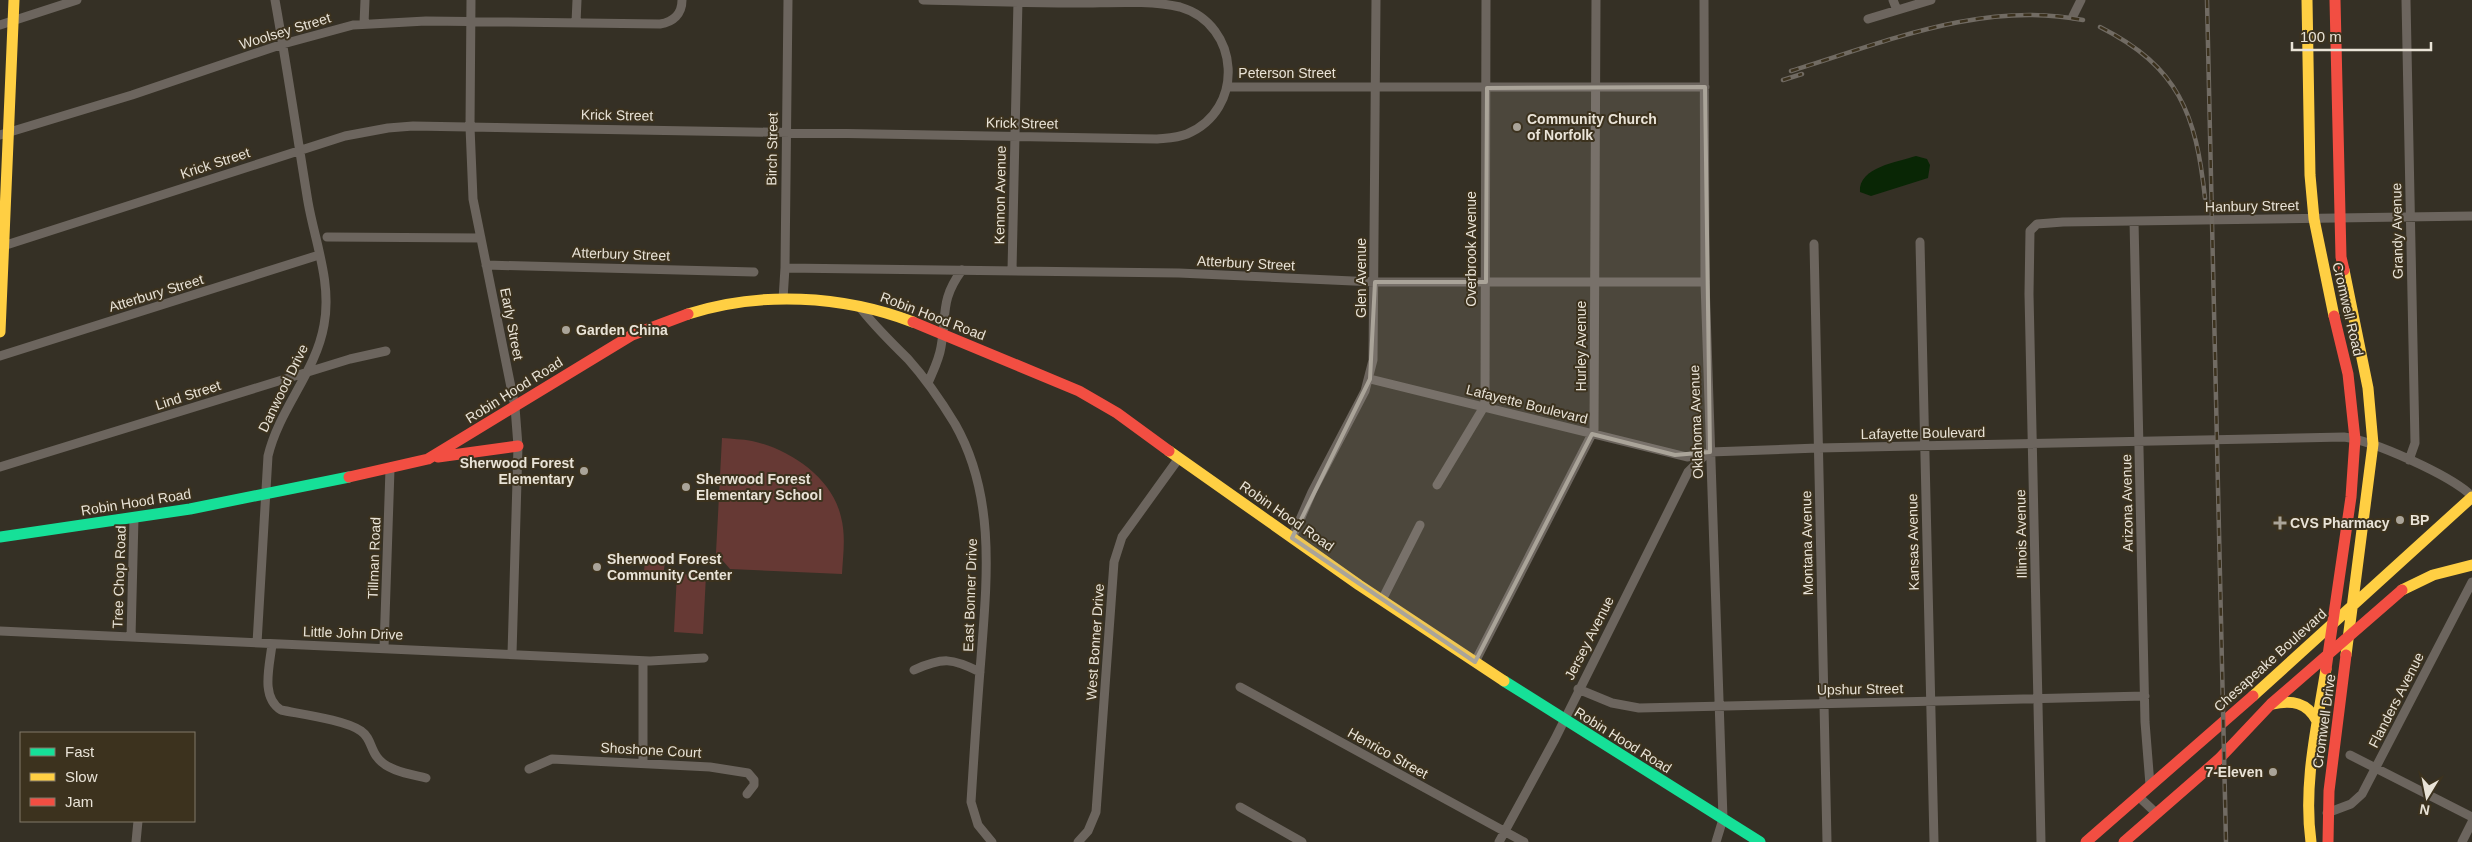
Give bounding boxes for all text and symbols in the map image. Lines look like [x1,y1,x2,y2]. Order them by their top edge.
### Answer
street label: Woolsey Street [237,9,333,52]
scale bar [2292,20,2431,52]
text: 100 m [2300,28,2342,45]
street label: Peterson Street [1238,65,1336,81]
street label: Krick Street [581,106,653,124]
place label: Community Church of Norfolk [1527,111,1657,143]
street label: Birch Street [763,112,781,186]
street label: Krick Street [986,114,1058,132]
marker: Community Church of Norfolk [1511,121,1523,133]
street label: Krick Street [178,144,252,182]
street label: Kennon Avenue [991,145,1009,244]
street label: Grandy Avenue [2388,183,2406,279]
street label: Overbrook Avenue [1463,191,1479,307]
street label: Hanbury Street [2205,197,2299,215]
street label: Glen Avenue [1353,238,1369,318]
street label: Atterbury Street [572,244,670,264]
street label: Atterbury Street [1197,252,1295,274]
street label: Cromwell Road [2329,261,2367,357]
street label: Atterbury Street [107,271,205,315]
street label: Early Street [497,287,527,362]
street label: Robin Hood Road [878,289,988,343]
street label: Hurley Avenue [1573,300,1589,391]
place label: Garden China [576,322,668,338]
marker: Garden China [560,324,572,336]
street label: Danwood Drive [255,341,311,435]
street label: Robin Hood Road [463,354,565,426]
street label: Oklahoma Avenue [1686,364,1706,479]
street label: Lind Street [153,377,223,413]
street label: Lafayette Boulevard [1465,381,1589,427]
street label: Lafayette Boulevard [1861,424,1985,442]
street label: Arizona Avenue [2118,454,2136,552]
place label: Sherwood Forest Elementary [460,455,574,487]
marker: Sherwood Forest Elementary [578,465,590,477]
place label: Sherwood Forest Elementary School [696,471,822,503]
street label: Robin Hood Road [1237,478,1337,554]
marker: Sherwood Forest Elementary School [680,481,692,493]
street label: Robin Hood Road [80,485,192,519]
street label: Illinois Avenue [2012,489,2030,579]
street label: Montana Avenue [1798,490,1816,596]
street label: Kansas Avenue [1904,493,1922,591]
place label: BP [2410,512,2429,528]
marker: BP [2394,514,2406,526]
place label: CVS Pharmacy [2290,515,2390,531]
street label: Tillman Road [365,517,383,599]
marker: CVS Pharmacy [2274,517,2286,529]
street label: Tree Chop Road [109,525,129,629]
street label: East Bonner Drive [960,538,980,652]
place label: Sherwood Forest Community Center [607,551,733,583]
marker: Sherwood Forest Community Center [591,561,603,573]
street label: West Bonner Drive [1083,583,1107,701]
street label: Jersey Avenue [1561,593,1617,682]
street label: Chesapeake Boulevard [2211,605,2329,715]
street label: Little John Drive [303,623,404,643]
street label: Flanders Avenue [2365,649,2427,750]
street label: Cromwell Drive [2309,673,2339,769]
street label: Upshur Street [1817,680,1903,698]
street label: Robin Hood Road [1572,704,1674,776]
street label: Henrico Street [1345,724,1431,782]
legend [20,732,195,822]
street label: Shoshone Court [600,739,702,761]
text: Fast [65,743,95,760]
place label: 7-Eleven [2205,764,2263,780]
marker: 7-Eleven [2267,766,2279,778]
text: Slow [65,768,98,785]
north arrow [2402,772,2452,822]
text: Jam [65,793,93,810]
text: N [2418,801,2431,819]

